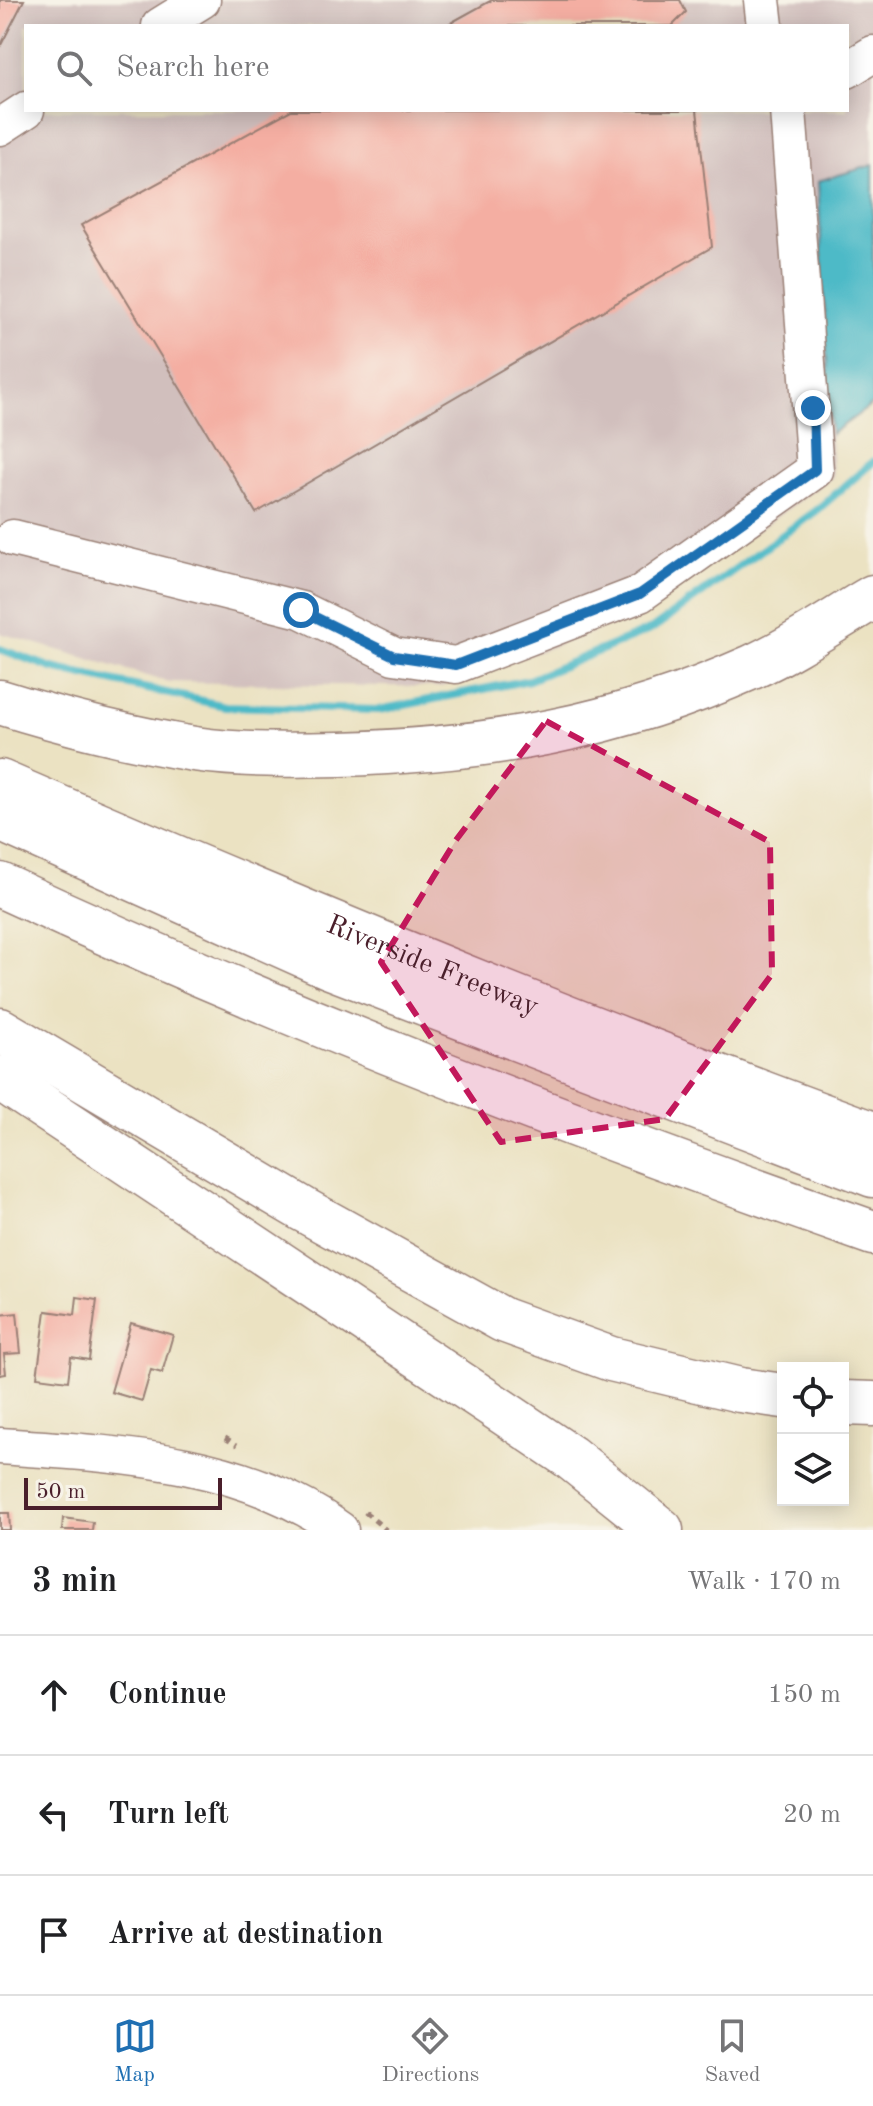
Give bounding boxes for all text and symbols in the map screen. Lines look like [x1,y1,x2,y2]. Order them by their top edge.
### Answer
search box [24,24,849,112]
icon: search [52,46,96,90]
text: Search here [116,53,270,83]
route end [795,390,831,426]
route start [283,592,319,628]
street label: Riverside Freeway [322,911,542,1022]
map controls [777,1362,849,1506]
button: locate [777,1362,849,1434]
button: layers [777,1434,849,1506]
scale bar [24,1474,222,1510]
text: 50 m [36,1481,85,1503]
text: 3 min [32,1565,117,1599]
text: Walk · 170 m [687,1569,841,1595]
icon: ahead [32,1673,76,1717]
text: Continue [108,1680,227,1710]
text: 150 m [768,1682,841,1708]
icon: left [32,1793,76,1837]
text: Turn left [108,1800,229,1830]
text: 20 m [783,1802,841,1828]
icon: arrive [32,1913,76,1957]
text: Arrive at destination [108,1920,383,1950]
tab: Map [113,2014,157,2089]
tab: Directions [382,2014,479,2089]
tab: Saved [704,2014,760,2089]

